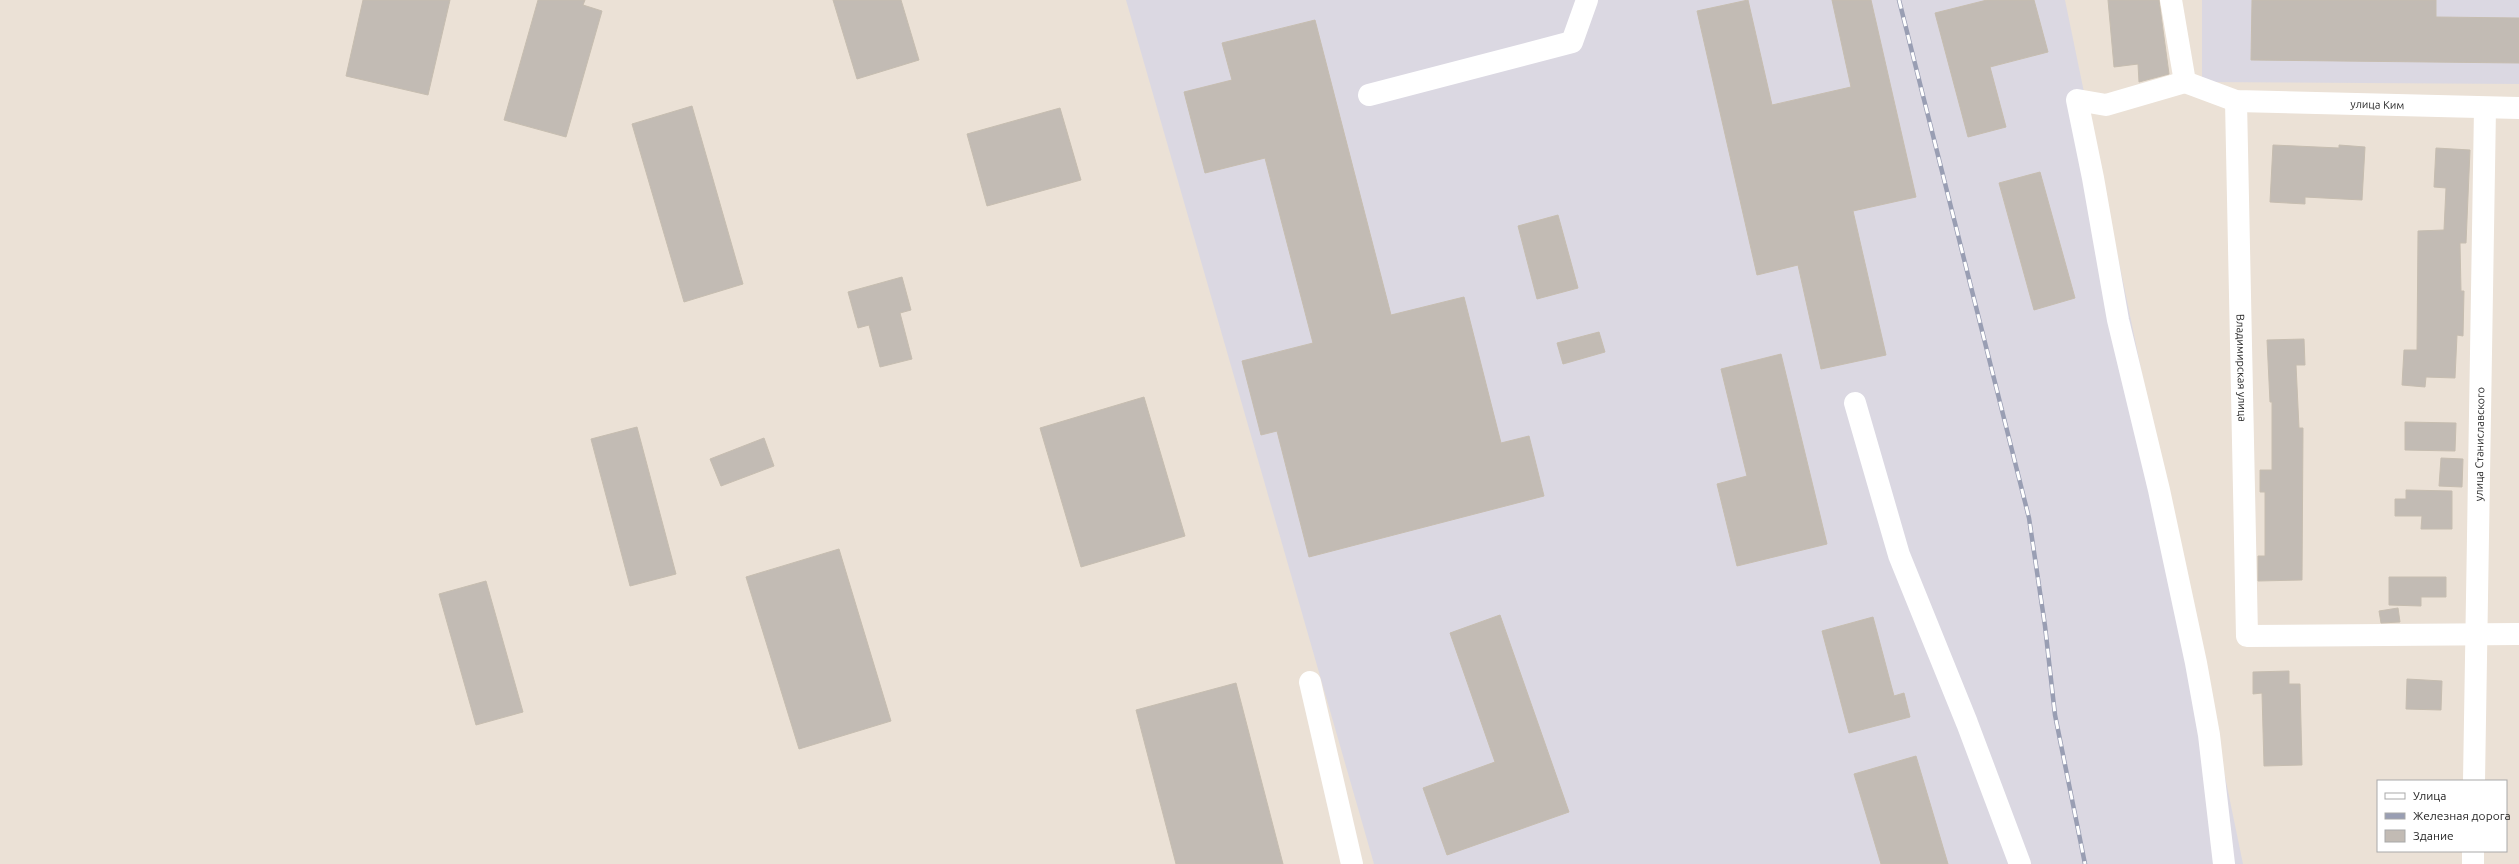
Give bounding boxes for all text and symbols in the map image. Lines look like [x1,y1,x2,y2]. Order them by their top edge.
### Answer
street label: улица Ким [2350,98,2404,111]
street label: Владимирская улица [2234,314,2249,422]
street label: улица Станиславского [2473,387,2486,501]
legend [2377,780,2507,852]
text: Улица [2413,789,2446,802]
text: Железная дорога [2413,809,2511,822]
text: Здание [2413,829,2454,842]

